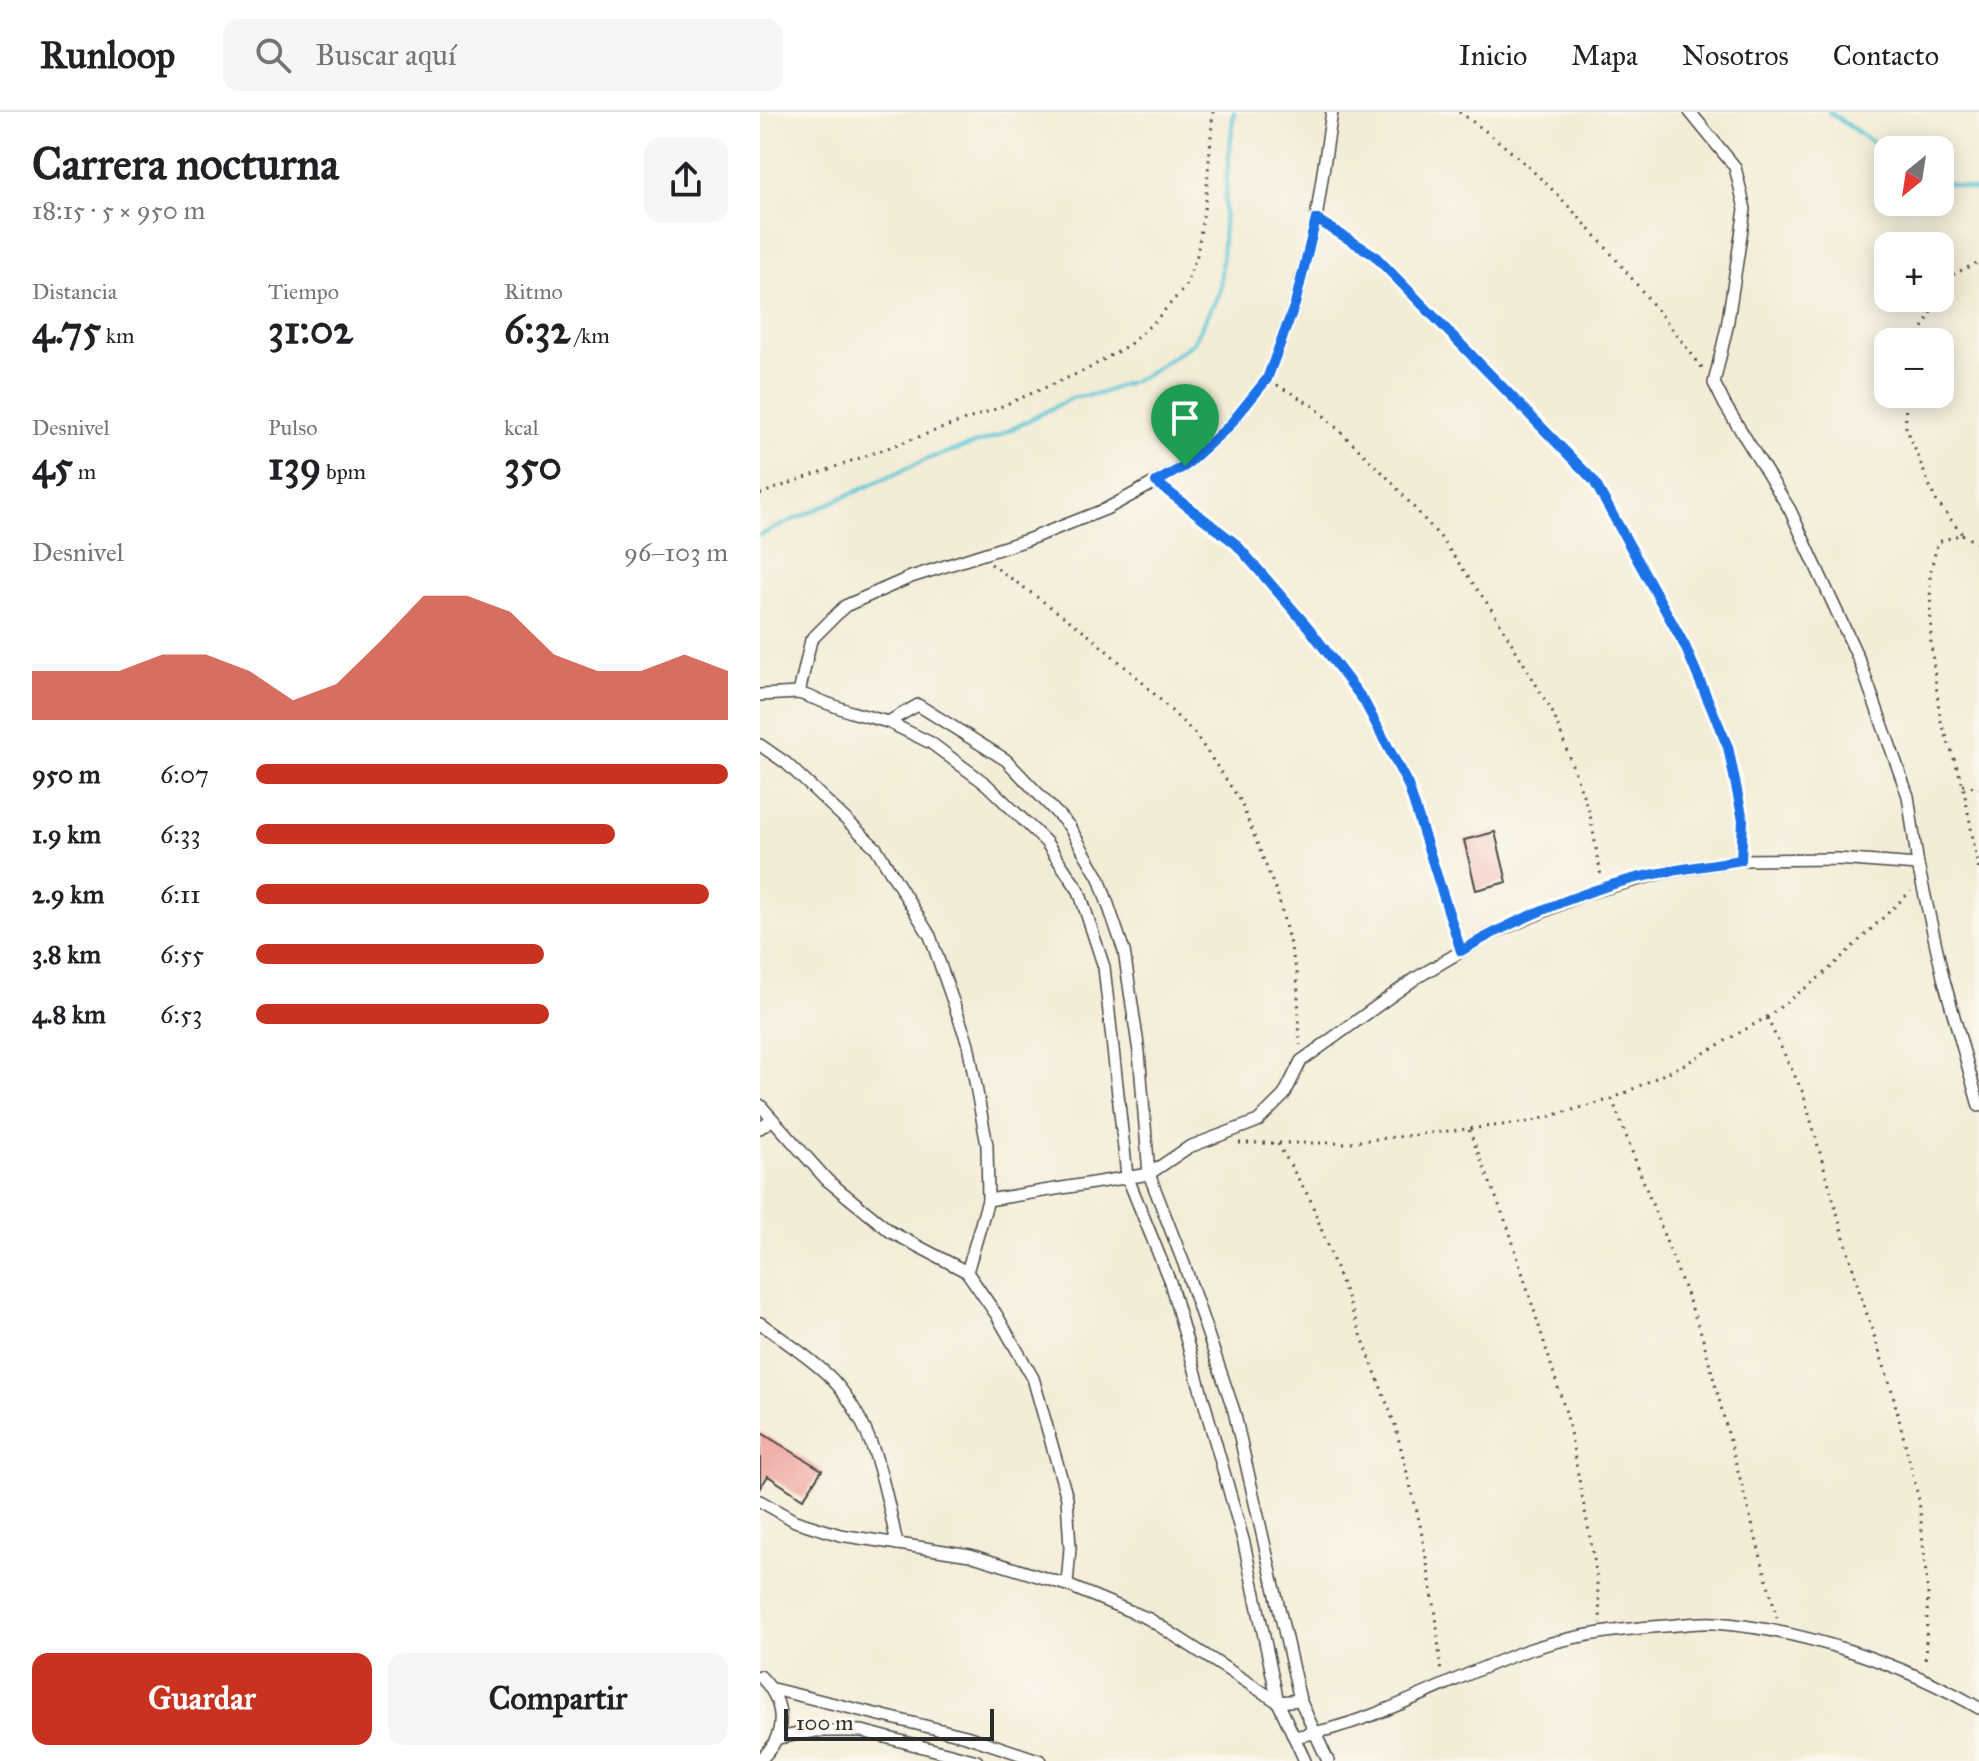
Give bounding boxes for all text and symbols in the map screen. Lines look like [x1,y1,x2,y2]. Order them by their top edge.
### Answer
search box [223,19,783,91]
text: Runloop [40,32,175,78]
icon: search [251,33,295,77]
text: Buscar aquí [315,37,456,73]
text: Inicio [1459,38,1527,73]
text: Mapa [1571,38,1638,73]
text: Nosotros [1682,38,1789,73]
text: Contacto [1833,38,1939,73]
north arrow [1874,136,1954,216]
map controls [1874,136,1954,408]
text: Carrera nocturna [32,137,339,191]
button: share [644,138,728,222]
text: 18:15 · 5 × 950 m [32,194,205,226]
button: + [1874,232,1954,312]
text: Distancia [32,278,117,305]
text: Tiempo [268,278,339,305]
text: Ritmo [504,278,563,305]
text: 4.75 [32,305,101,354]
text: 31:02 [268,305,353,354]
text: 6:32 [504,305,570,354]
text: km [101,322,135,349]
text: /km [570,322,610,349]
button: − [1874,328,1954,408]
pin [1151,384,1219,466]
icon: arrive [1163,396,1207,440]
text: Desnivel [32,414,110,441]
text: Pulso [268,414,318,441]
text: kcal [504,414,539,441]
text: 45 [32,441,73,490]
text: 139 [268,441,321,490]
text: 350 [504,441,562,490]
text: m [73,458,96,485]
text: bpm [321,458,366,485]
text: Desnivel [32,536,124,568]
text: 96–103 m [624,536,728,568]
text: 950 m [32,758,101,790]
text: 6:07 [160,758,209,790]
text: 1.9 km [32,818,101,850]
text: 6:33 [160,818,201,850]
text: 2.9 km [32,878,104,910]
text: 6:11 [160,878,200,910]
text: 3.8 km [32,938,101,970]
text: 6:55 [160,938,204,970]
text: 4.8 km [32,998,106,1030]
text: 6:53 [160,998,202,1030]
button: Guardar [32,1653,372,1745]
button: Compartir [388,1653,728,1745]
scale bar [784,1705,994,1741]
text: 100 m [796,1709,853,1736]

